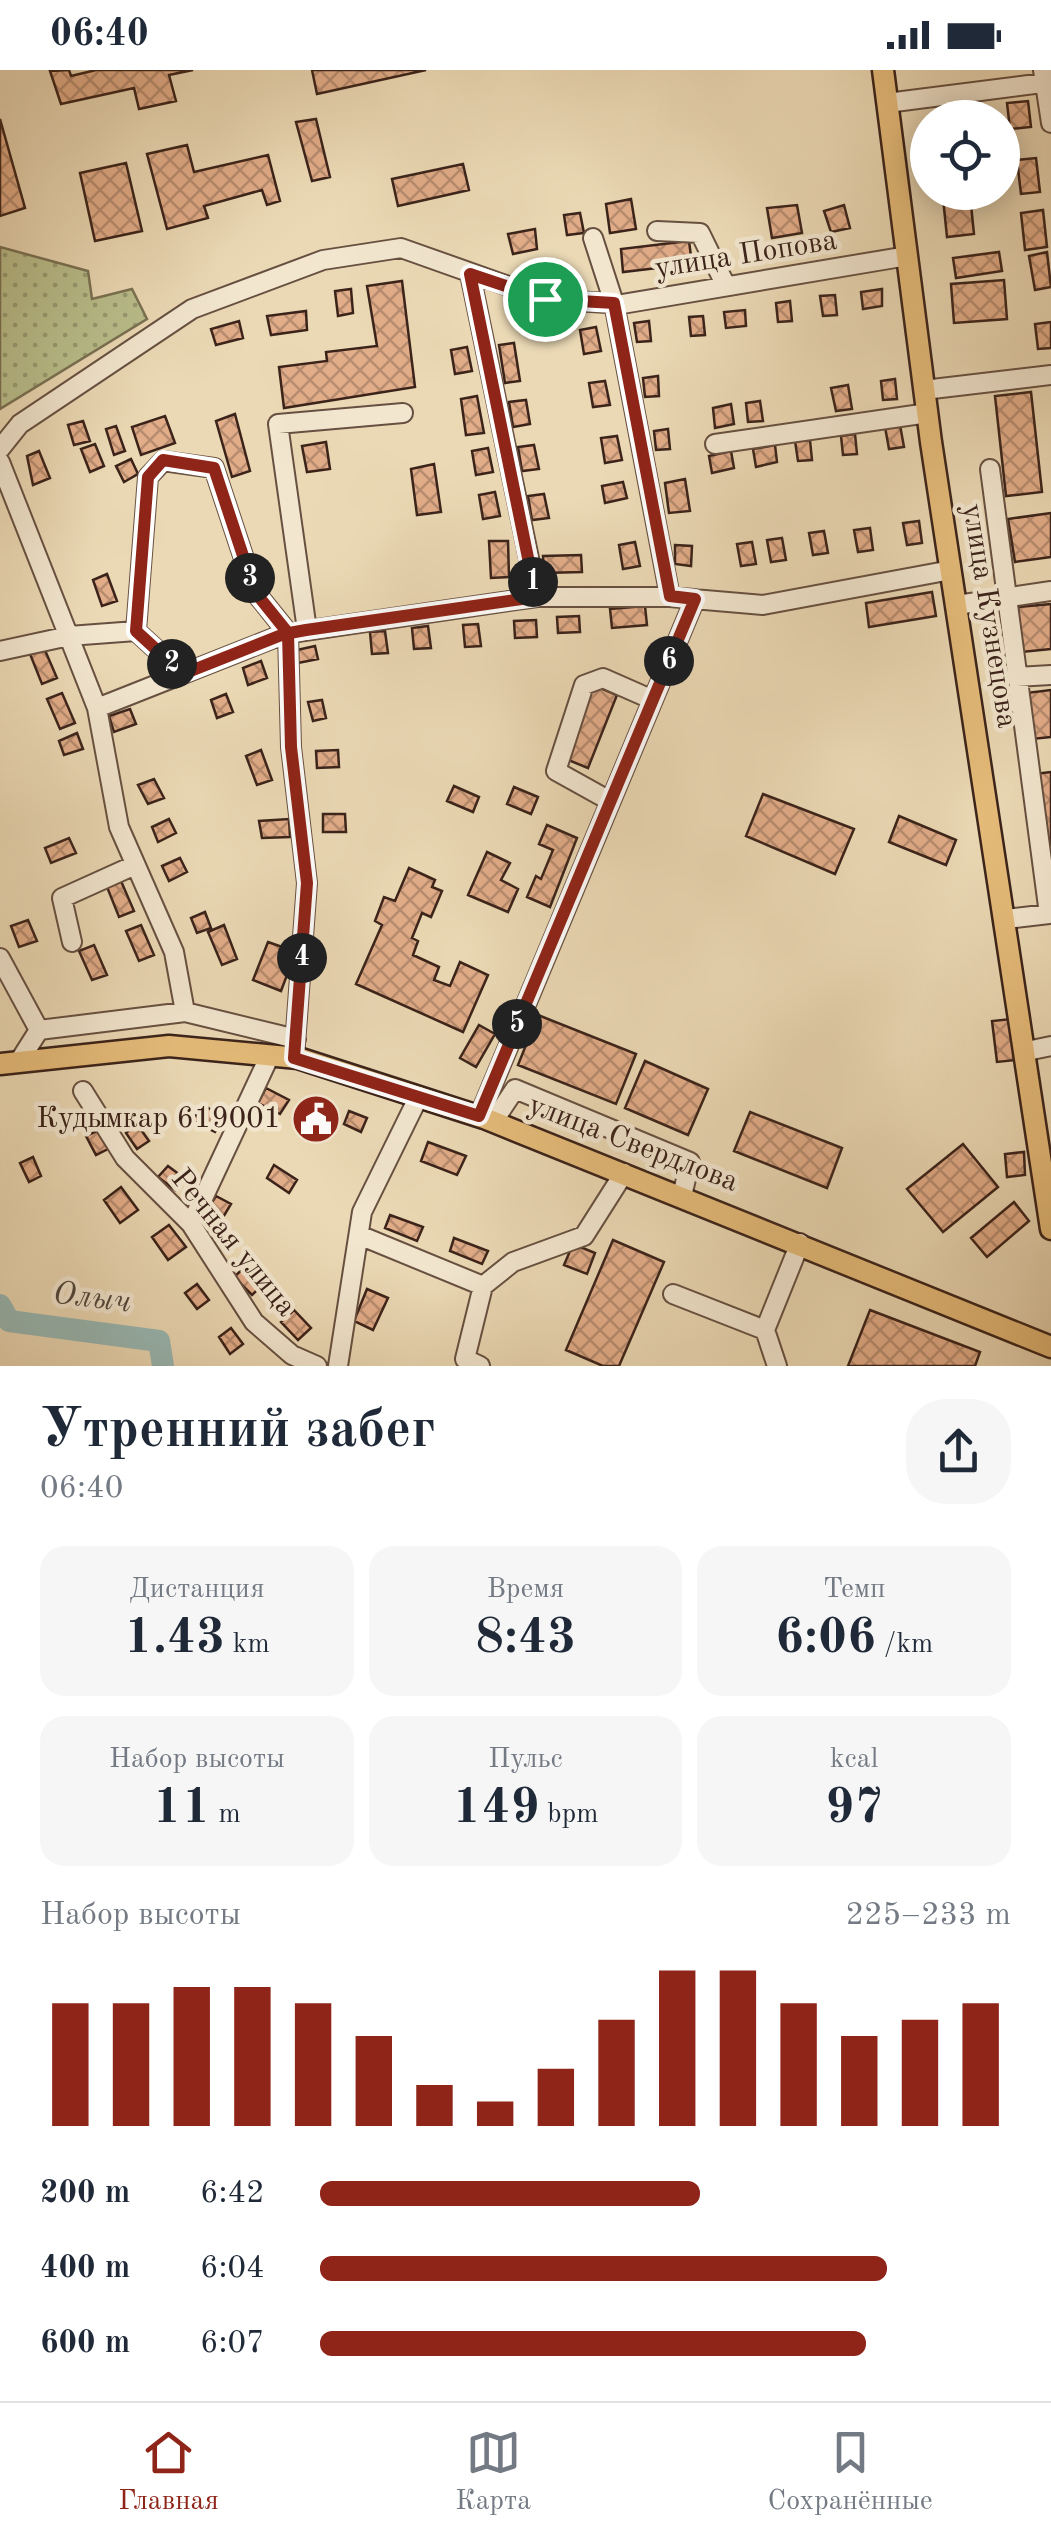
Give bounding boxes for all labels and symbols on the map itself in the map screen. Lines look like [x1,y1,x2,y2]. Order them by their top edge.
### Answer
street label: улица Попова [653,226,839,284]
pin [503,257,588,342]
street label: улица Кузнецова [956,502,1022,730]
pin: 3 [225,553,275,603]
pin: 1 [508,557,558,607]
pin: 6 [644,636,694,686]
pin: 2 [147,639,197,689]
pin: 4 [277,933,327,983]
pin: 5 [492,999,542,1049]
street label: улица Свердлова [524,1090,742,1198]
public building icon: Кудымкар 619001 [290,1093,342,1145]
place label: Кудымкар 619001 [36,1104,281,1134]
street label: Речная улица [165,1164,301,1322]
water label: Олыч [51,1278,133,1320]

